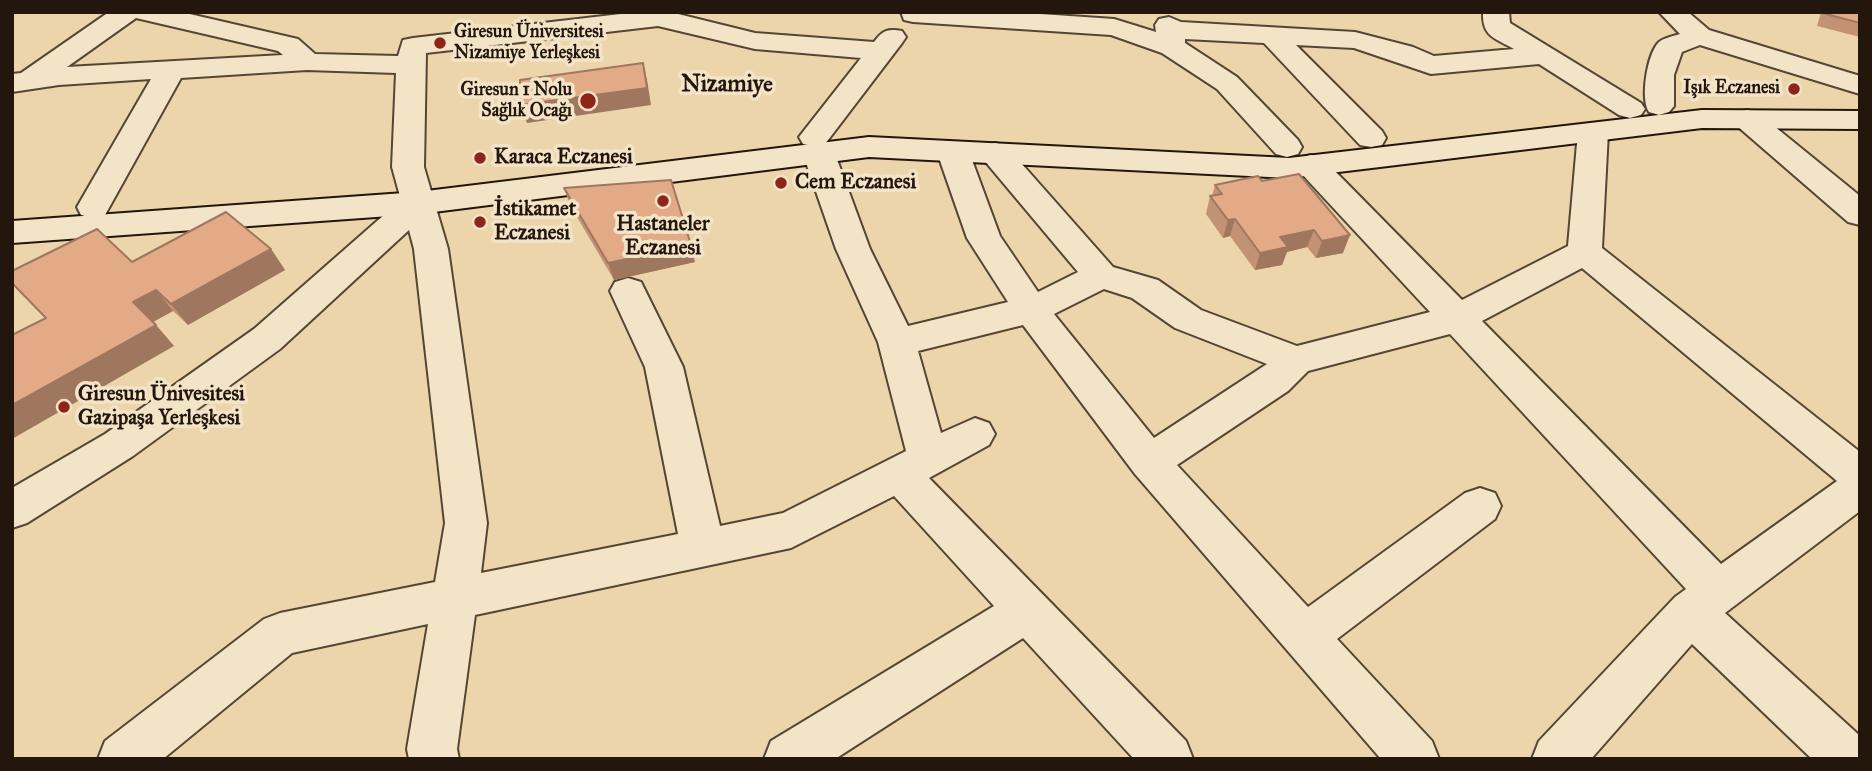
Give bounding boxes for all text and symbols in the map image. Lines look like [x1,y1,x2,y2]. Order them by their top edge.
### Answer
place label: Giresun Üniversitesi Nizamiye Yerleşkesi [454,22,604,64]
marker: Giresun Üniversitesi Nizamiye Yerleşkesi [432,35,448,51]
district label: Nizamiye [681,71,773,99]
place label: Işık Eczanesi [1683,78,1780,100]
place label: Giresun 1 Nolu Sağlık Ocağı [461,80,572,122]
marker: Işık Eczanesi [1786,81,1802,97]
marker: Giresun 1 Nolu Sağlık Ocağı [578,91,598,111]
place label: Karaca Eczanesi [494,145,633,171]
marker: Karaca Eczanesi [472,150,488,166]
place label: Cem Eczanesi [795,170,916,196]
marker: Cem Eczanesi [773,175,789,191]
marker: Hastaneler Eczanesi [655,193,671,209]
place label: İstikamet Eczanesi [494,197,576,247]
place label: Hastaneler Eczanesi [616,212,710,262]
marker: İstikamet Eczanesi [472,214,488,230]
place label: Giresun Ünivesitesi Gazipaşa Yerleşkesi [78,382,245,432]
marker: Giresun Ünivesitesi Gazipaşa Yerleşkesi [56,399,72,415]

